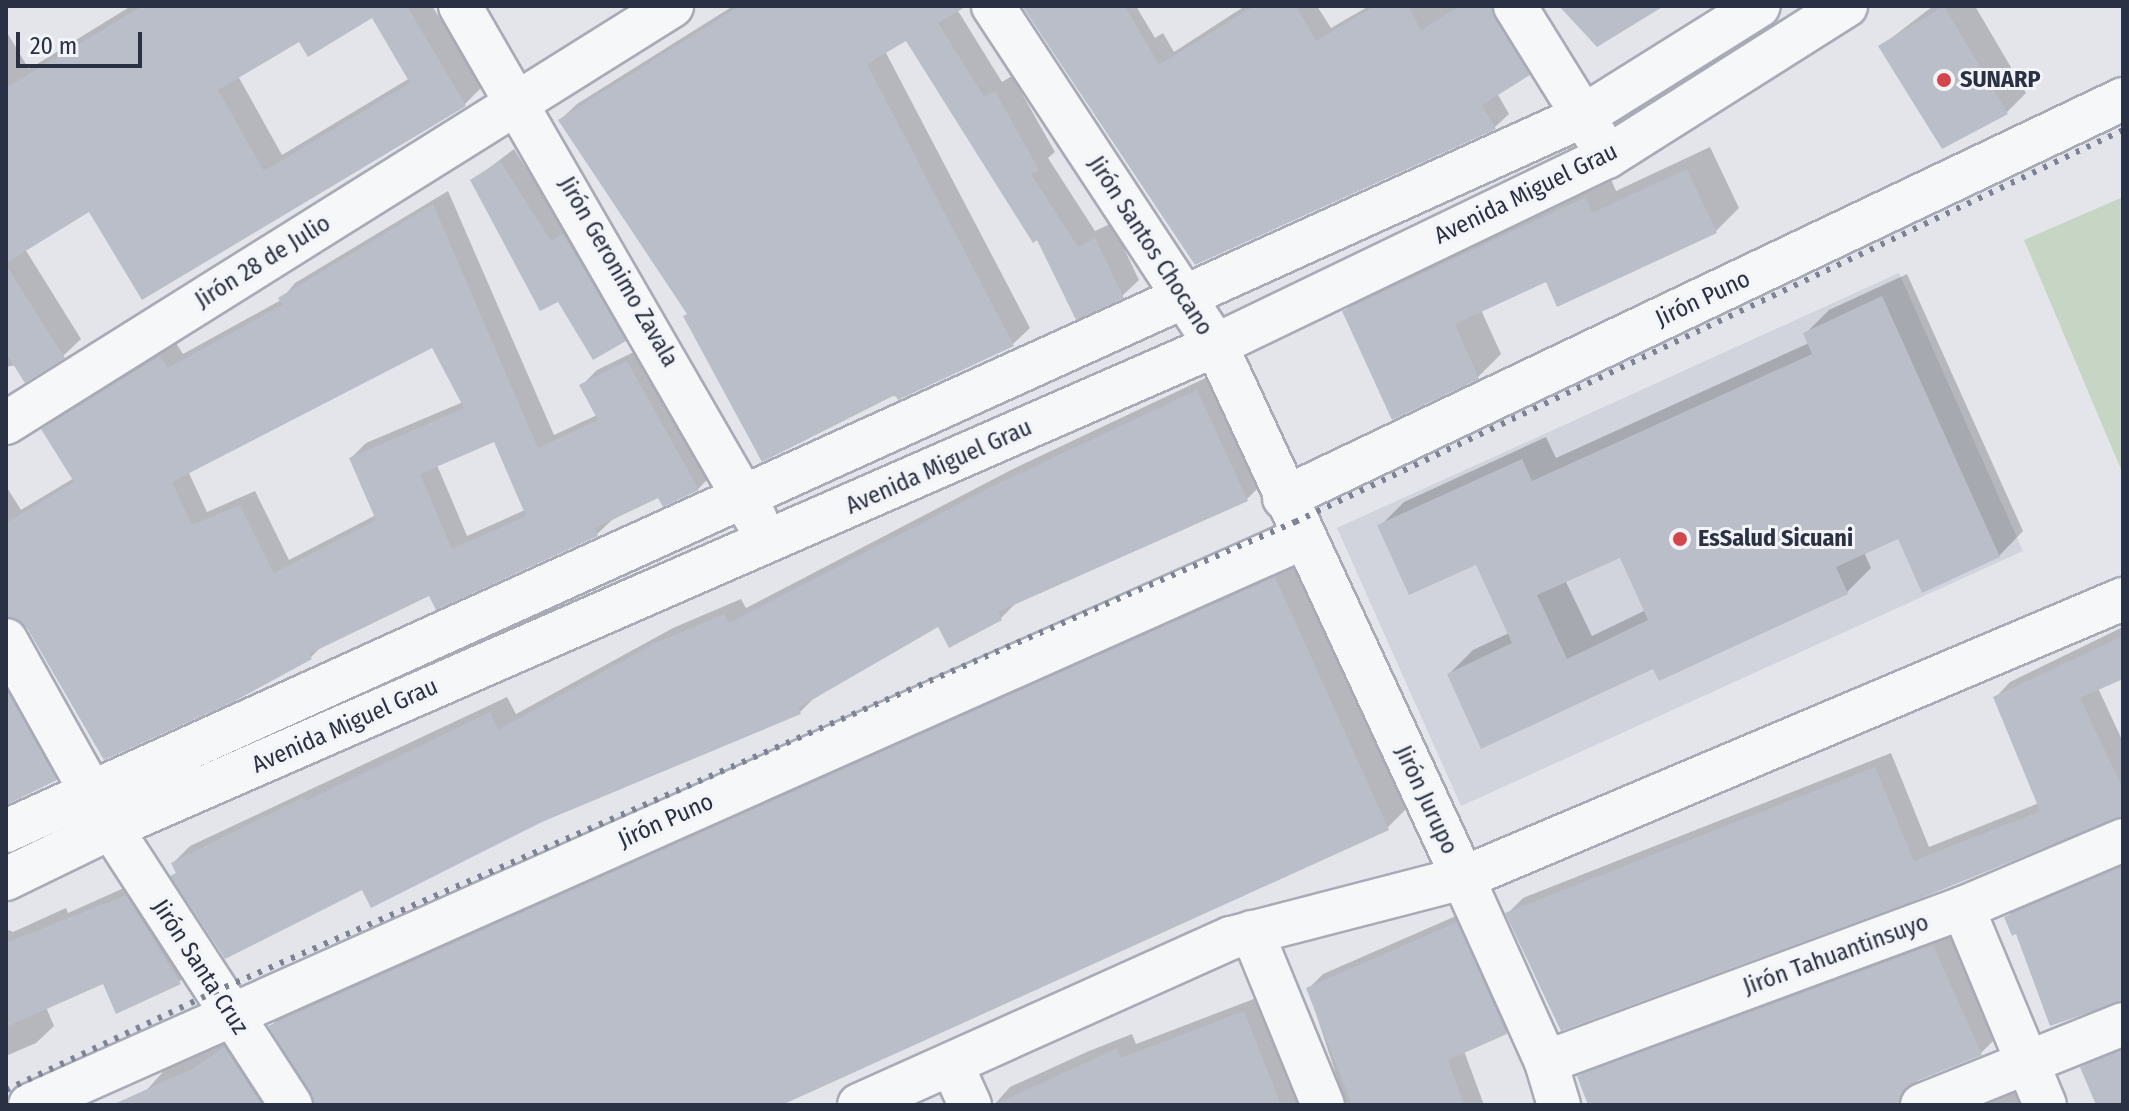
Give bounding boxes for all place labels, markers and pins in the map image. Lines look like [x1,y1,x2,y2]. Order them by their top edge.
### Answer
place label: SUNARP [1960,66,2040,94]
marker: SUNARP [1935,71,1953,89]
place label: EsSalud Sicuani [1698,525,1853,553]
marker: EsSalud Sicuani [1669,528,1691,550]

